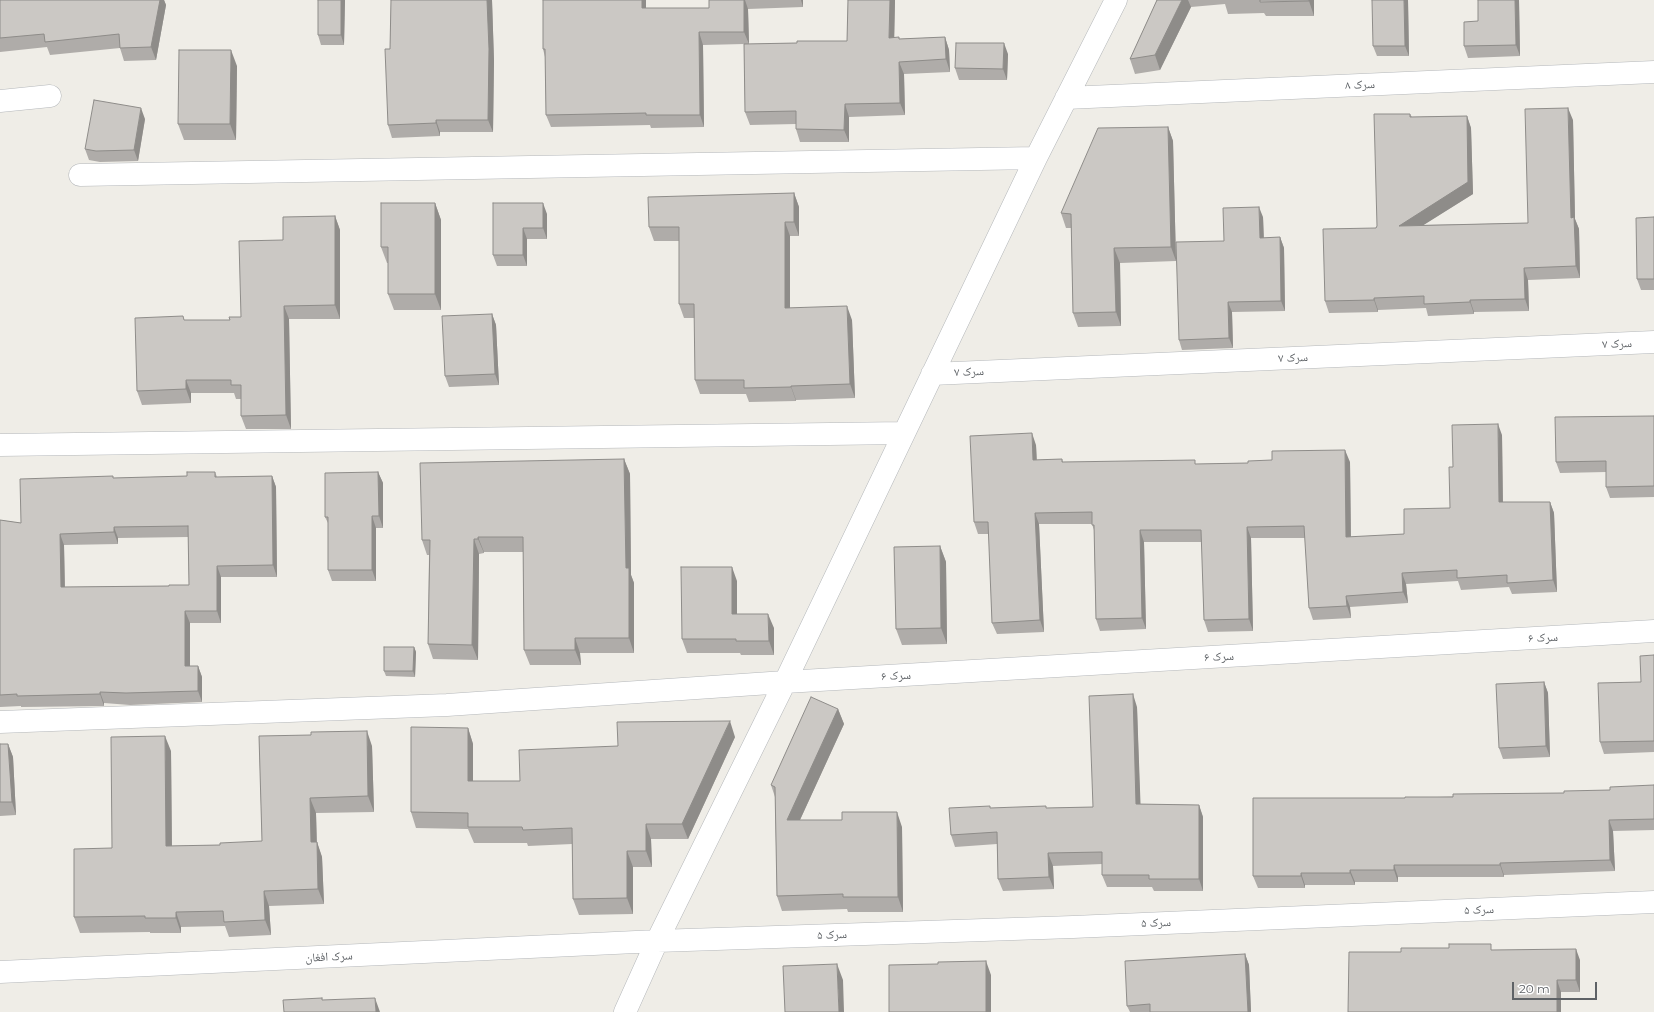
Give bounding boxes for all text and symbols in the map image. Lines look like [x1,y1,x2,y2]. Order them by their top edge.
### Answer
street label: سرک ۸ [1345,77,1375,93]
street label: سرک ۷ [1602,336,1632,352]
street label: سرک ۷ [1278,350,1308,366]
street label: سرک ۷ [954,364,984,380]
street label: سرک ۶ [1528,630,1558,646]
street label: سرک ۶ [1204,649,1234,665]
street label: سرک ۶ [881,668,911,684]
street label: سرک ۵ [1464,902,1494,918]
street label: سرک ۵ [1141,915,1171,931]
street label: سرک ۵ [817,927,847,943]
street label: سرک افغان [305,949,353,965]
scale bar [1514,974,1599,1000]
text: 20 m [1519,981,1550,996]

